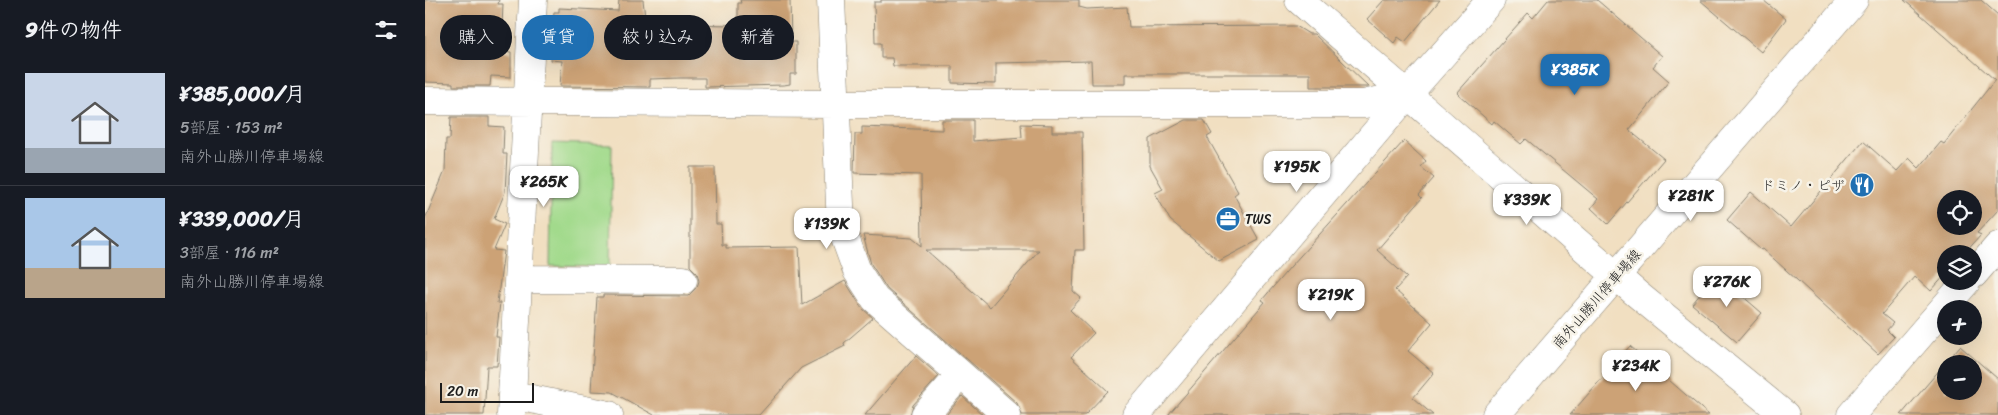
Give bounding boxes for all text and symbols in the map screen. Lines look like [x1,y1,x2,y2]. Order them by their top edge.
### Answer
text: 9件の物件 [25,11,122,49]
chip: 購入 [440,15,512,60]
chip: 賃貸 [522,15,594,60]
chip: 絞り込み [604,15,712,60]
chip: 新着 [722,15,794,60]
icon: filters [372,16,400,44]
pin: ¥385K [1540,54,1610,96]
text: ¥385K [1552,55,1598,84]
text: ¥385,000/月 [180,75,306,113]
icon: home [65,93,125,153]
text: 5部屋 · 153 m² [180,113,283,142]
text: 南外山勝川停車場線 [180,142,324,171]
pin: ¥195K [1262,150,1332,193]
text: ¥195K [1274,152,1320,181]
pin: ¥265K [509,166,579,208]
text: ¥265K [521,167,567,196]
restaurant icon: ドミノ・ピザ [1849,172,1875,198]
place label: ドミノ・ピザ [1761,173,1845,198]
pin: ¥281K [1656,180,1726,222]
text: ¥281K [1669,181,1713,210]
pin: ¥339K [1492,184,1562,226]
text: ¥339K [1504,185,1550,214]
map controls [1937,190,1982,400]
button: locate [1937,190,1982,235]
text: ¥339,000/月 [180,200,305,238]
office icon: TWS [1215,206,1241,232]
place label: TWS [1245,207,1272,232]
pin: ¥139K [792,208,862,250]
text: ¥139K [805,209,849,238]
icon: home [65,218,125,278]
text: 3部屋 · 116 m² [180,238,279,267]
street label: 南外山勝川停車場線 [1546,243,1648,355]
button: layers [1937,245,1982,290]
pin: ¥276K [1692,266,1762,308]
text: 南外山勝川停車場線 [180,267,324,296]
text: ¥276K [1704,267,1750,296]
pin: ¥219K [1296,278,1366,321]
text: ¥219K [1309,280,1353,309]
button: + [1937,300,1982,345]
pin: ¥234K [1601,350,1671,392]
text: ¥234K [1613,351,1659,380]
button: − [1937,355,1982,400]
text: 20 m [447,379,478,404]
scale bar [440,380,534,403]

